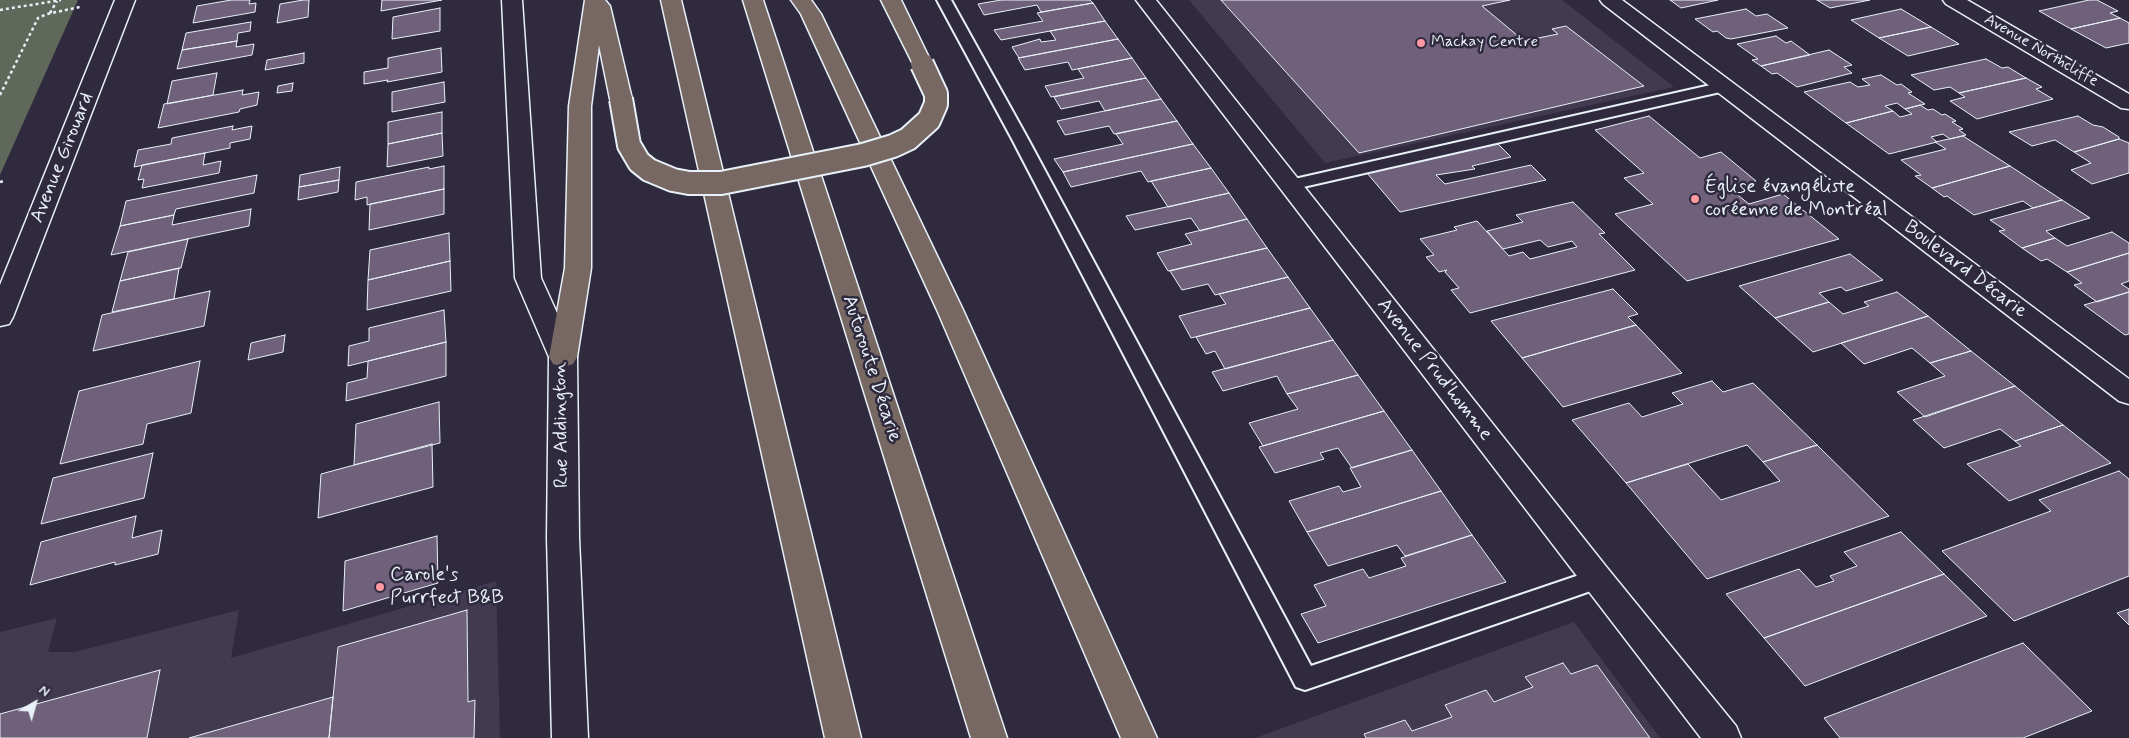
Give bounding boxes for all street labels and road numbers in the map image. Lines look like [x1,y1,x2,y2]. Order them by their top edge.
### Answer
street label: Avenue Northcliffe [1980,10,2102,92]
street label: Avenue Girouard [26,89,100,227]
street label: Boulevard Décarie [1899,216,2031,324]
street label: Autoroute Décarie [836,293,906,445]
street label: Avenue Prud'homme [1371,294,1497,446]
street label: Rue Addington [549,362,575,488]

